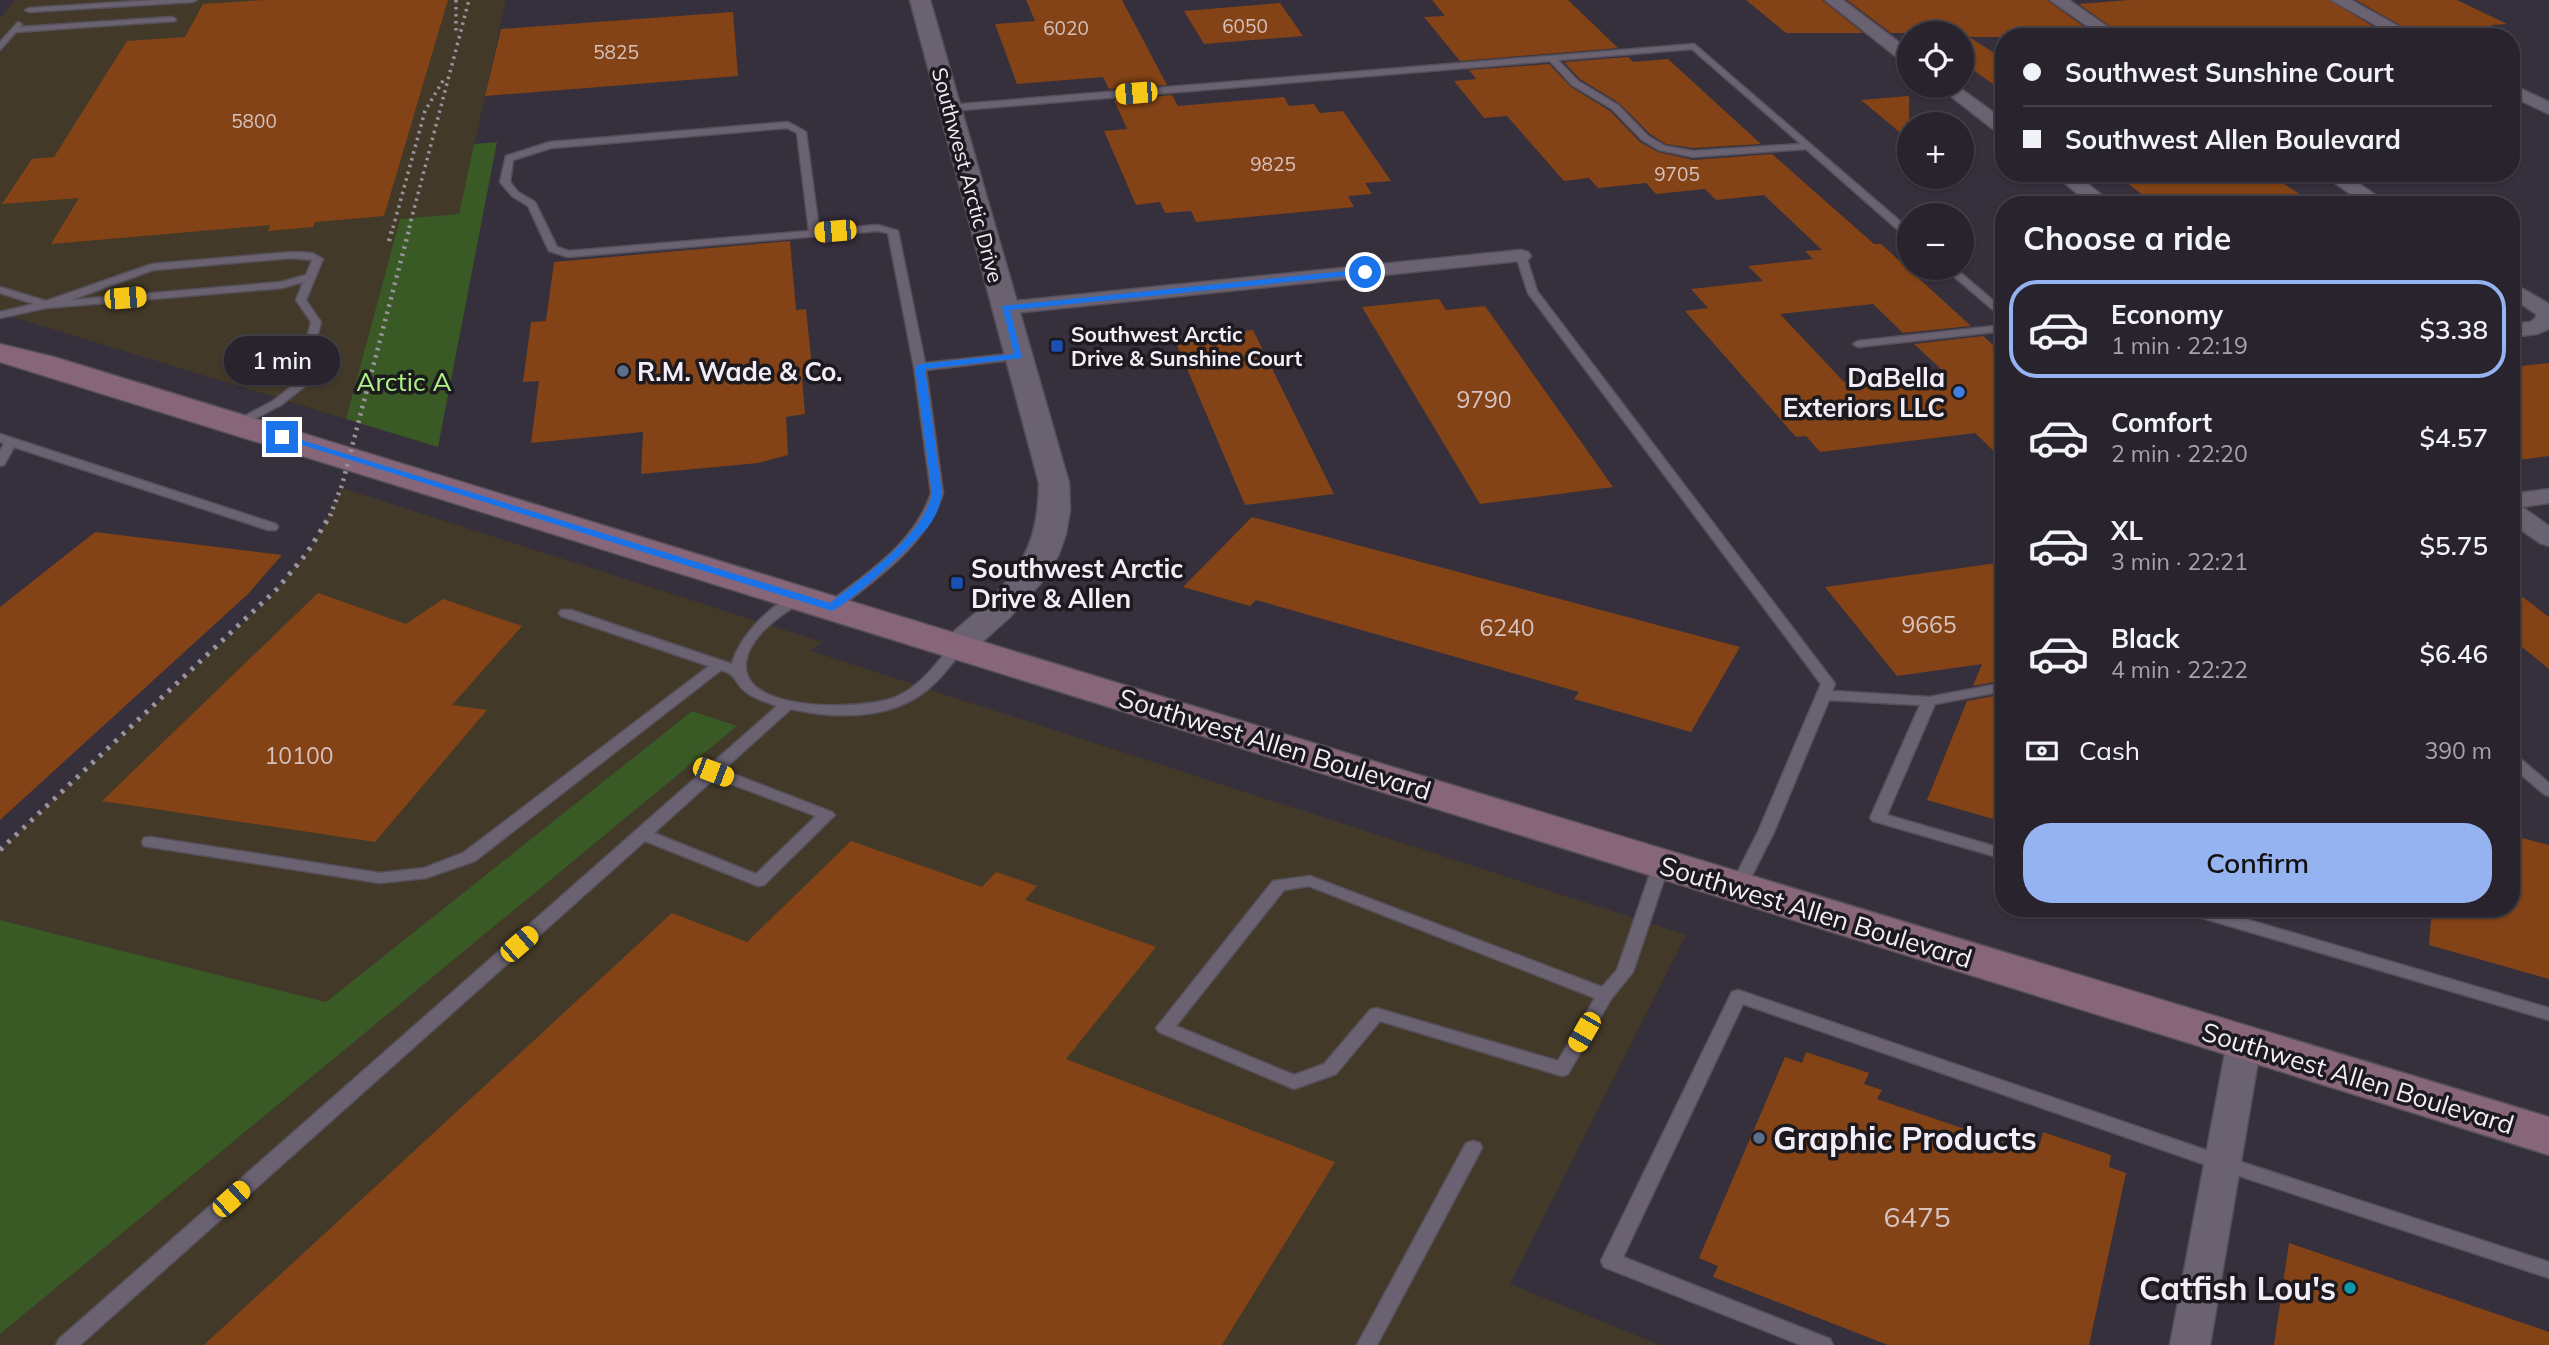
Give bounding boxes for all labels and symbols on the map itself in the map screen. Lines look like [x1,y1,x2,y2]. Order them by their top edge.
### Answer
house number: 6050 [1222,14,1268,38]
house number: 6020 [1043,16,1089,40]
house number: 5825 [593,40,639,64]
street label: Southwest Arctic Drive [927,65,1009,285]
car [1115,81,1158,105]
house number: 5800 [231,109,277,133]
house number: 9825 [1250,152,1296,176]
house number: 9705 [1654,162,1700,186]
car [814,219,857,243]
route start [1349,256,1381,288]
car [104,286,147,310]
place label: Southwest Arctic Drive & Sunshine Court [1071,321,1302,371]
callout: 1 min [224,336,340,384]
marker: Southwest Arctic Drive & Sunshine Court [1049,338,1065,354]
place label: R.M. Wade & Co. [637,355,842,388]
place label: DaBella Exteriors LLC [1783,361,1945,424]
marker: R.M. Wade & Co. [615,363,631,379]
park label: Arctic A [356,365,452,398]
marker: DaBella Exteriors LLC [1951,384,1967,400]
house number: 9790 [1456,385,1512,414]
route end [266,421,298,453]
place label: Southwest Arctic Drive & Allen [971,552,1183,615]
marker: Southwest Arctic Drive & Allen [949,575,965,591]
house number: 9665 [1901,610,1957,639]
house number: 6240 [1479,613,1535,642]
street label: Southwest Allen Boulevard [1115,681,1435,807]
house number: 10100 [264,741,334,770]
car [690,755,737,789]
street label: Southwest Allen Boulevard [1656,849,1976,975]
car [497,922,542,966]
car [1565,1009,1604,1055]
street label: Southwest Allen Boulevard [2198,1015,2518,1141]
place label: Graphic Products [1773,1118,2037,1158]
marker: Graphic Products [1751,1130,1767,1146]
car [209,1177,254,1221]
house number: 6475 [1883,1199,1951,1234]
place label: Catfish Lou's [2139,1268,2336,1308]
marker: Catfish Lou's [2342,1280,2358,1296]

